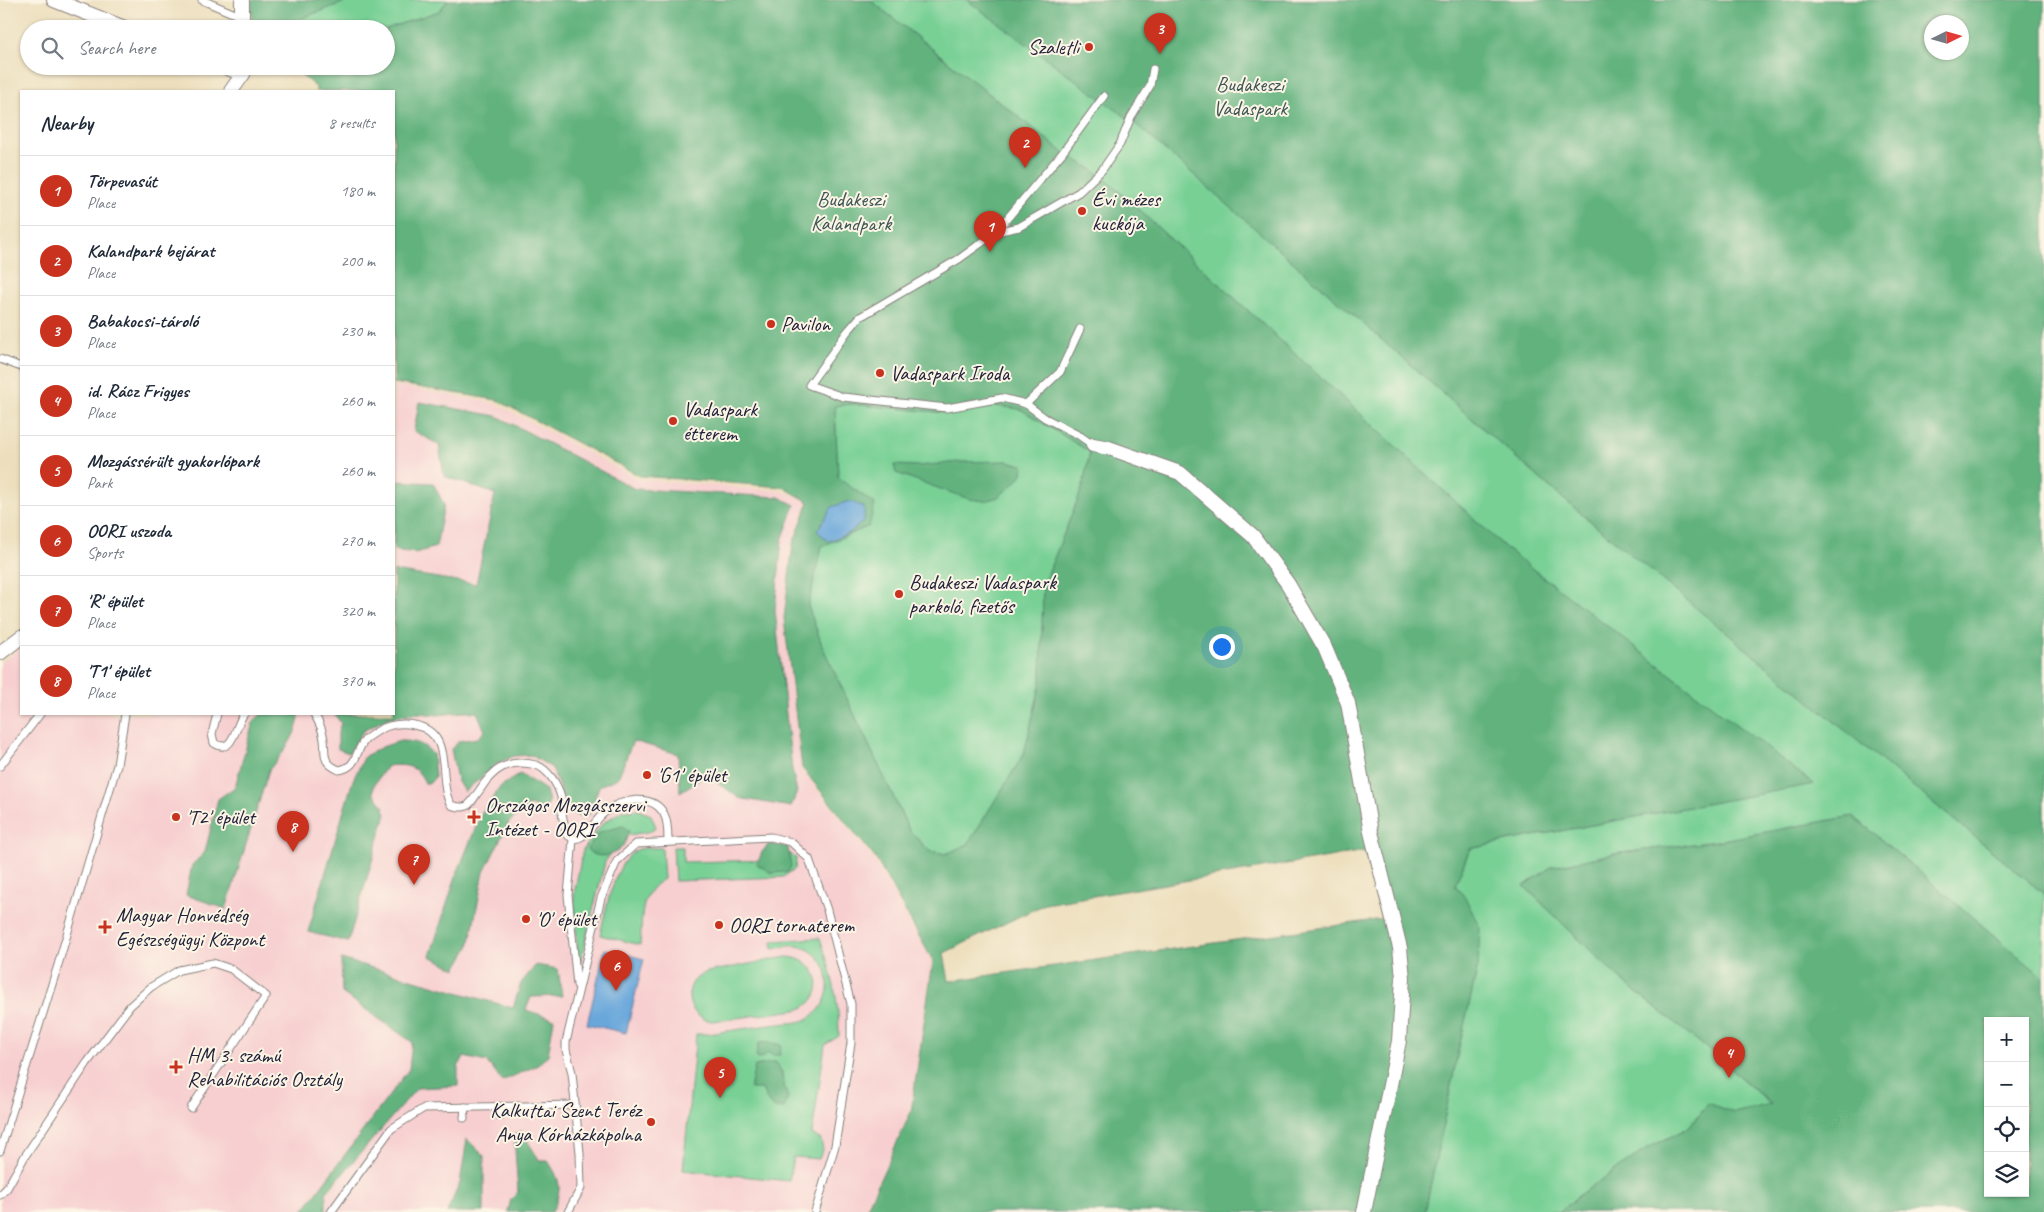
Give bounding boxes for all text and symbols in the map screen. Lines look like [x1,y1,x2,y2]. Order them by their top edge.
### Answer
pin: 3 [1144,13,1176,54]
north arrow [1924,15,1969,60]
search box [20,20,395,75]
icon: search [38,34,66,62]
place label: Szaletli [1028,34,1082,60]
text: Search here [78,36,155,60]
marker: Szaletli [1083,41,1095,53]
park label: Budakeszi Vadaspark [1213,71,1288,121]
text: Nearby [40,110,93,136]
text: 8 results [328,113,375,133]
pin: 2 [1009,127,1041,168]
text: Törpevasút [87,169,157,193]
text: 1 [52,181,60,201]
text: 180 m [341,181,375,201]
park label: Budakeszi Kalandpark [811,186,892,236]
place label: Évi mézes kuckója [1092,186,1162,236]
text: Place [87,193,115,213]
marker: Évi mézes kuckója [1076,205,1088,217]
pin: 1 [974,211,1006,252]
text: Kalandpark bejárat [87,239,214,263]
text: 2 [52,251,60,271]
text: 200 m [341,251,375,271]
text: Place [87,263,115,283]
text: Babakocsi-tároló [87,309,198,333]
place label: Pavilon [781,311,832,337]
marker: Pavilon [765,318,777,330]
text: 3 [52,321,60,341]
text: 230 m [341,321,375,341]
text: Place [87,333,115,353]
place label: Vadaspark Iroda [890,360,1011,386]
marker: Vadaspark Iroda [874,367,886,379]
text: id. Rácz Frigyes [87,379,189,403]
text: 4 [52,391,60,411]
text: 260 m [341,391,375,411]
place label: Vadaspark étterem [683,396,758,446]
text: Place [87,403,115,423]
marker: Vadaspark étterem [667,415,679,427]
text: Mozgássérült gyakorlópark [87,449,259,473]
text: 5 [53,461,59,481]
text: 260 m [341,461,375,481]
text: Park [87,473,112,493]
text: OORI uszoda [87,519,171,543]
text: 6 [52,531,60,551]
text: 270 m [341,531,375,551]
text: Sports [87,543,123,563]
place label: Budakeszi Vadaspark parkoló, fizetős [909,569,1057,619]
marker: Budakeszi Vadaspark parkoló, fizetős [893,588,905,600]
text: 'R' épület [87,589,143,613]
text: 7 [52,601,60,621]
text: 320 m [341,601,375,621]
text: Place [87,613,115,633]
your location [1209,634,1235,660]
text: 'T1' épület [87,659,150,683]
text: 8 [52,671,60,691]
text: 370 m [341,671,375,691]
text: Place [87,683,115,703]
place label: 'G1' épület [657,762,729,788]
marker: 'G1' épület [641,769,653,781]
place label: Országos Mozgásszervi Intézet - OORI [485,792,648,842]
place label: 'T2' épület [186,804,257,830]
marker: Országos Mozgásszervi Intézet - OORI [467,810,481,824]
marker: 'T2' épület [170,811,182,823]
pin: 8 [277,811,309,852]
pin: 7 [398,844,430,885]
place label: Magyar Honvédség Egészségügyi Központ [116,902,266,952]
place label: 'O' épület [536,906,598,932]
place label: OORI tornaterem [729,912,856,938]
marker: 'O' épület [520,913,532,925]
marker: OORI tornaterem [713,919,725,931]
marker: Magyar Honvédség Egészségügyi Központ [98,920,112,934]
pin: 6 [600,950,632,991]
map controls [1984,1017,2029,1197]
button: + [1984,1017,2029,1062]
pin: 4 [1713,1037,1745,1078]
place label: HM 3. számú Rehabilitációs Osztály [187,1042,344,1092]
pin: 5 [704,1057,736,1098]
marker: HM 3. számú Rehabilitációs Osztály [169,1060,183,1074]
button: − [1984,1062,2029,1107]
place label: Kalkuttai Szent Teréz Anya Kórházkápolna [490,1097,643,1147]
button: locate [1984,1107,2029,1152]
marker: Kalkuttai Szent Teréz Anya Kórházkápolna [645,1116,657,1128]
button: layers [1984,1152,2029,1197]

